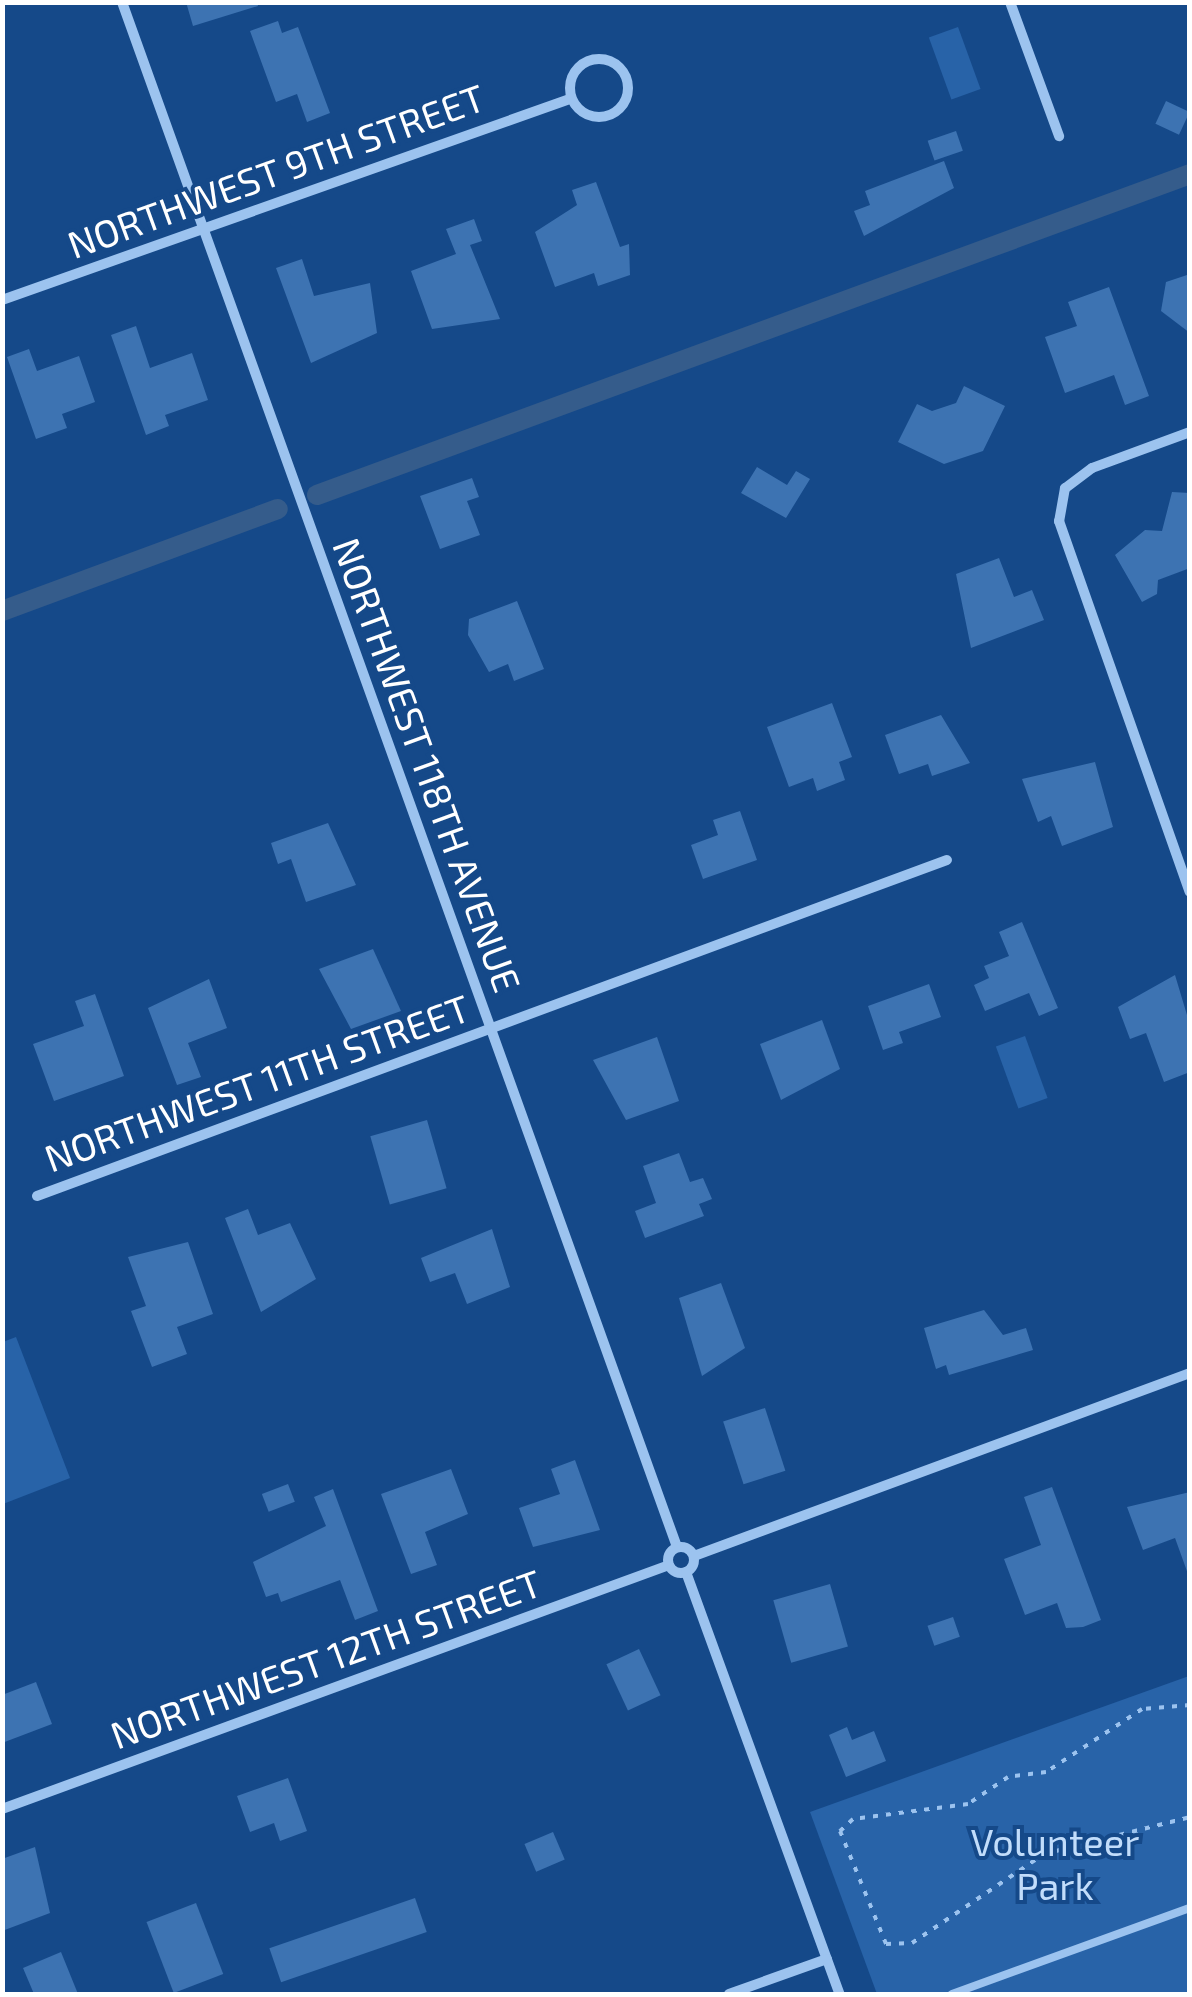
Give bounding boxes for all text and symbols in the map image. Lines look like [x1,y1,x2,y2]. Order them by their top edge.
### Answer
street label: NORTHWEST 9TH STREET [61,74,491,268]
street label: NORTHWEST 118TH AVENUE [323,531,531,999]
street label: NORTHWEST 11TH STREET [38,985,476,1181]
street label: NORTHWEST 12TH STREET [104,1560,548,1758]
park label: Volunteer Park [971,1819,1139,1908]

